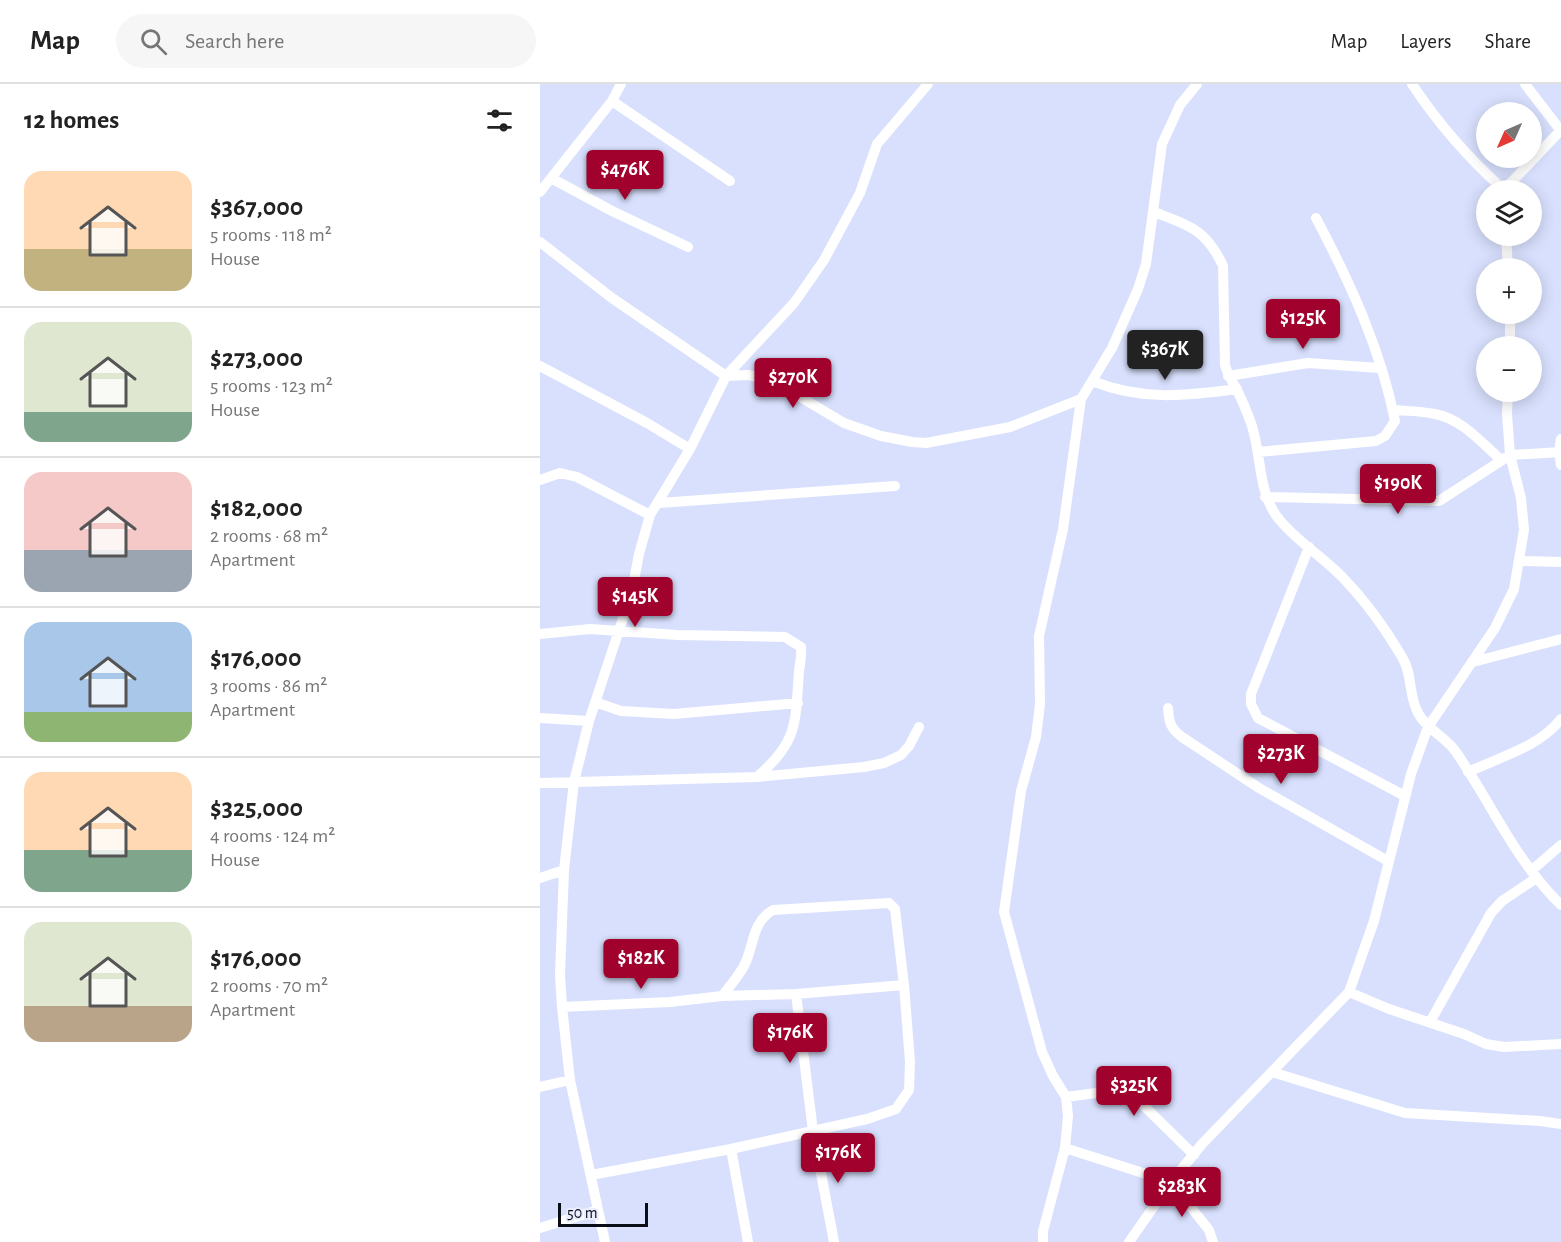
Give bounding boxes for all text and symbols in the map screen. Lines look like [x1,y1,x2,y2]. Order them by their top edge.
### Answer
search box [116,14,536,68]
icon: search [137,25,170,58]
text: Map [30,27,80,55]
text: Search here [185,30,284,52]
text: Map [1331,31,1367,52]
text: Layers [1400,31,1451,52]
text: Share [1484,31,1531,52]
north arrow [1476,102,1542,168]
map controls [1476,102,1542,402]
icon: filters [483,104,516,137]
text: 12 homes [24,107,119,133]
pin: $476K [583,150,667,201]
text: $476K [600,159,650,179]
button: layers [1476,180,1542,246]
text: $367,000 [210,194,303,220]
icon: home [72,195,144,267]
text: 5 rooms · 118 m² [210,225,332,245]
text: House [210,249,260,269]
button: + [1476,258,1542,324]
pin: $125K [1261,299,1345,350]
text: $125K [1280,308,1326,328]
pin: $367K [1123,330,1207,381]
button: − [1476,336,1542,402]
text: $367K [1141,339,1189,359]
text: $273,000 [210,345,303,371]
icon: home [72,346,144,418]
pin: $270K [751,358,835,409]
text: $270K [768,367,818,387]
text: 5 rooms · 123 m² [210,376,333,396]
text: House [210,400,260,420]
pin: $190K [1356,464,1440,515]
text: $190K [1374,473,1422,493]
text: $182,000 [210,495,303,521]
icon: home [72,496,144,568]
text: 2 rooms · 68 m² [210,526,328,546]
text: Apartment [210,550,295,570]
pin: $145K [593,577,677,628]
text: $145K [612,586,658,606]
text: $176,000 [210,645,301,671]
icon: home [72,646,144,718]
text: 3 rooms · 86 m² [210,676,327,696]
text: Apartment [210,700,295,720]
pin: $273K [1239,734,1323,785]
text: $273K [1257,743,1305,763]
text: $325,000 [210,795,303,821]
icon: home [72,796,144,868]
text: 4 rooms · 124 m² [210,826,335,846]
text: House [210,850,260,870]
pin: $182K [599,939,683,990]
text: $176,000 [210,945,301,971]
icon: home [72,946,144,1018]
text: $182K [617,948,665,968]
text: 2 rooms · 70 m² [210,976,328,996]
text: Apartment [210,1000,295,1020]
pin: $176K [748,1013,832,1064]
text: $176K [767,1022,813,1042]
pin: $325K [1092,1066,1176,1117]
text: $325K [1110,1075,1158,1095]
pin: $176K [796,1133,880,1184]
text: $176K [815,1142,861,1162]
pin: $283K [1140,1167,1224,1218]
text: $283K [1158,1176,1206,1196]
scale bar [558,1200,648,1228]
text: 50 m [567,1205,598,1221]

